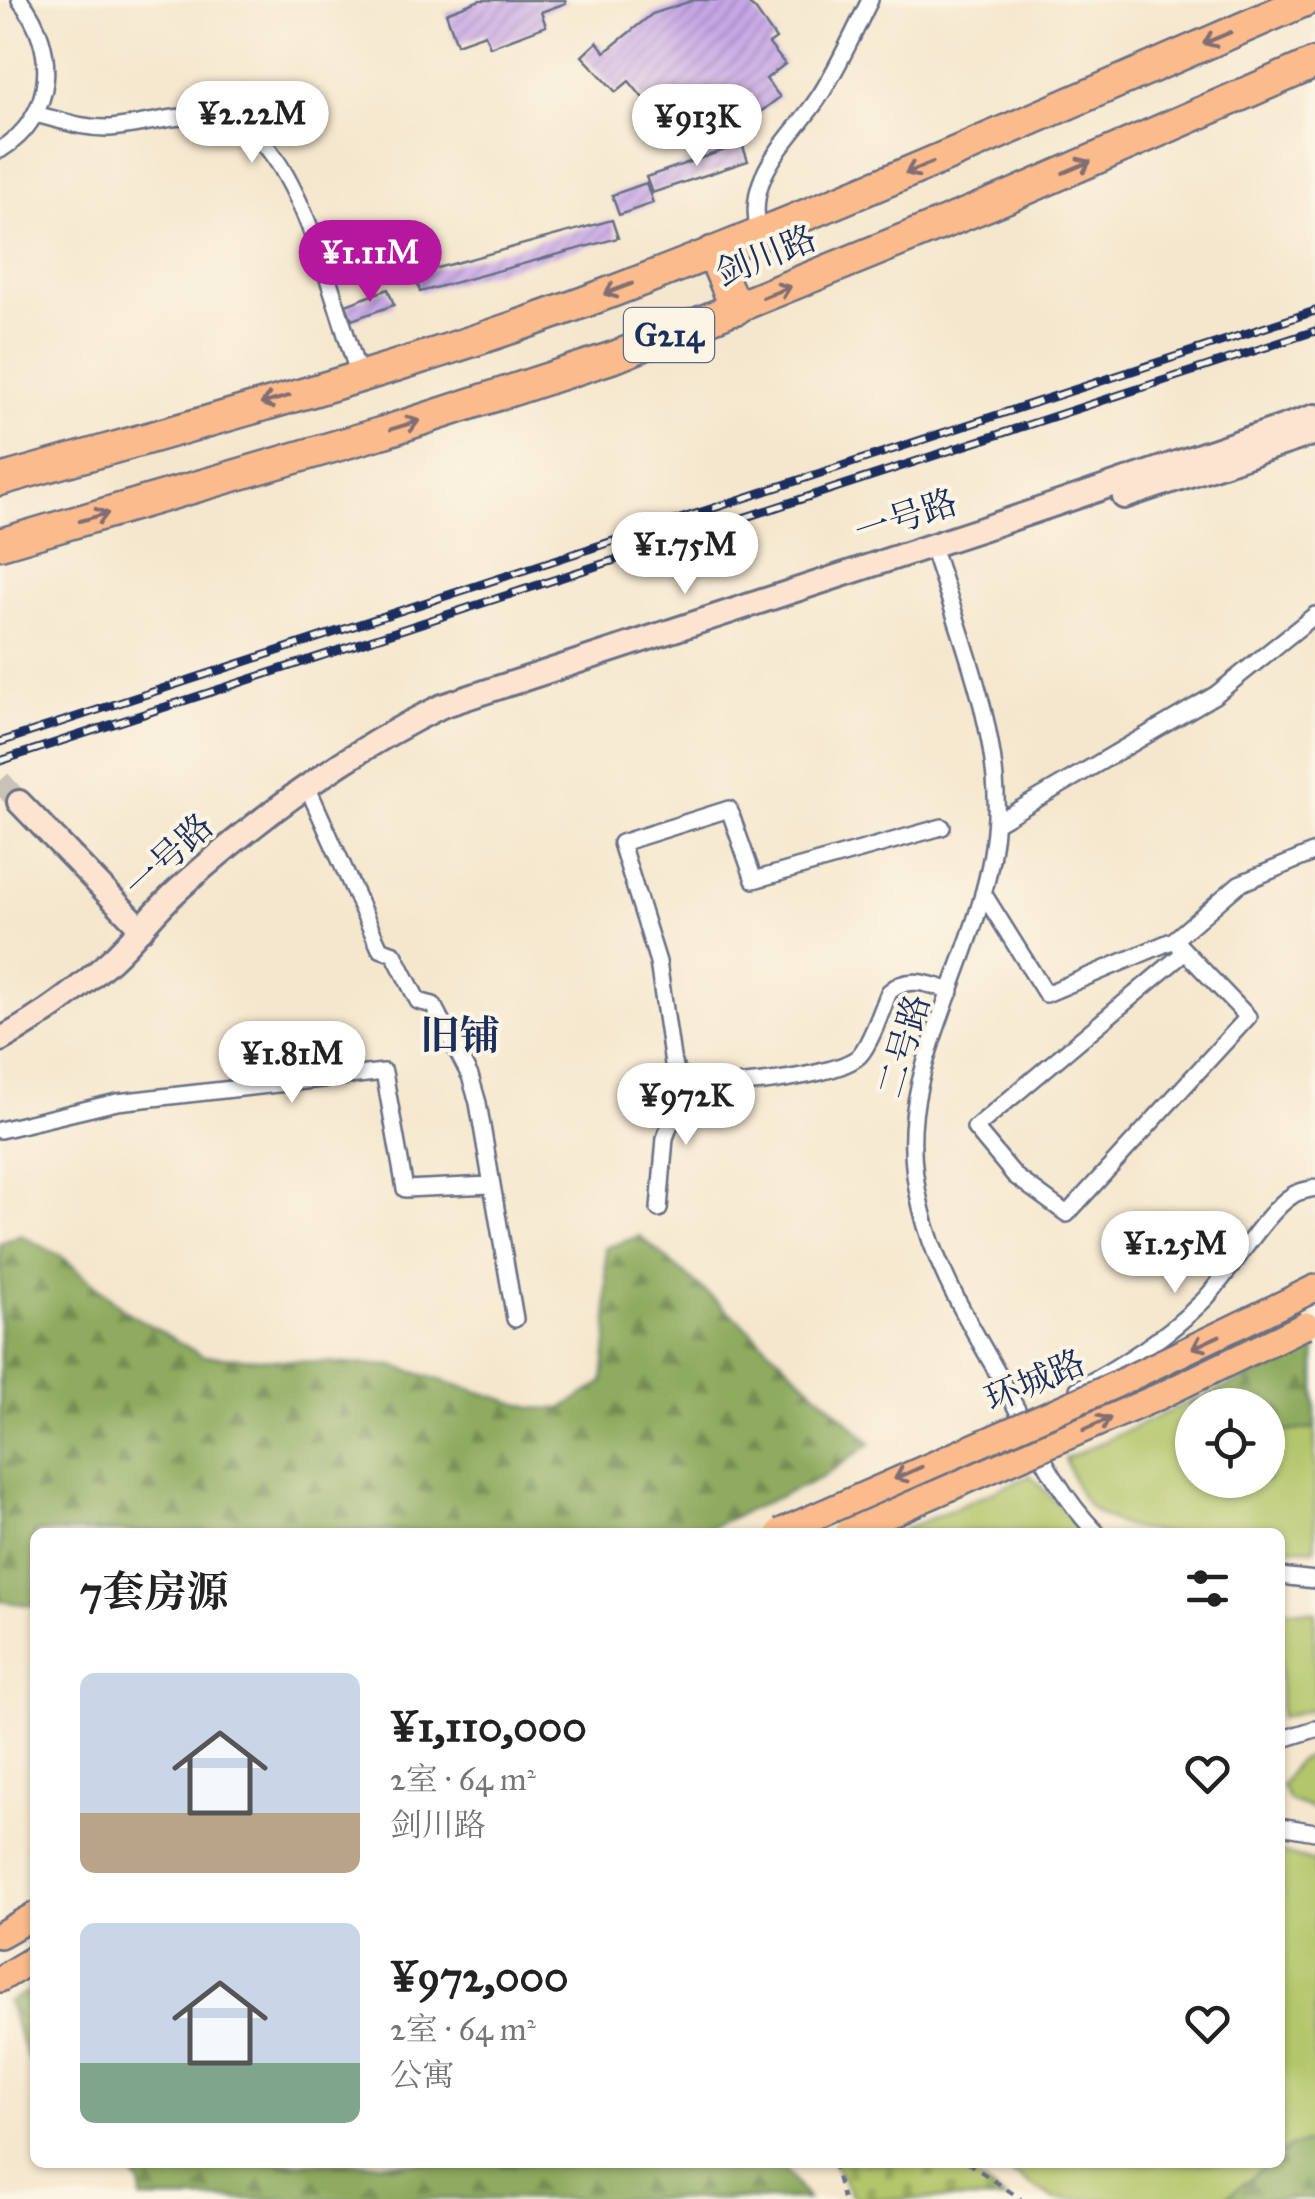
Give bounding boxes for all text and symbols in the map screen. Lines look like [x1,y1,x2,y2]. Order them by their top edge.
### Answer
one-way arrow [1202,30,1233,48]
pin: ¥2.22M [171,81,333,166]
pin: ¥913K [627,84,767,169]
text: ¥2.22M [198,94,306,133]
text: ¥913K [654,97,740,136]
one-way arrow [1061,157,1092,175]
one-way arrow [904,160,935,178]
street label: 剑川路 [709,216,823,296]
pin: ¥1.11M [289,220,451,305]
text: ¥1.11M [321,233,419,272]
one-way arrow [603,281,634,299]
one-way arrow [761,282,792,300]
road number: G214 [624,308,714,362]
one-way arrow [260,392,292,410]
one-way arrow [389,415,421,433]
street label: 一号路 [849,480,963,554]
one-way arrow [78,507,109,525]
pin: ¥1.75M [604,512,766,597]
text: ¥1.75M [633,525,737,564]
street label: 一号路 [116,804,222,908]
street label: 二号路 [869,990,939,1102]
district label: 旧铺 [420,1011,500,1060]
pin: ¥1.81M [211,1021,373,1106]
text: ¥1.81M [241,1034,343,1073]
pin: ¥972K [616,1063,756,1148]
text: ¥972K [639,1076,733,1115]
pin: ¥1.25M [1094,1211,1256,1296]
text: ¥1.25M [1123,1224,1227,1263]
one-way arrow [1192,1334,1222,1353]
street label: 环城路 [978,1341,1092,1421]
map controls [1175,1388,1285,1498]
button: locate [1175,1388,1285,1498]
one-way arrow [1081,1414,1112,1432]
one-way arrow [894,1465,924,1484]
icon: filters [1180,1561,1235,1616]
text: 7套房源 [80,1566,228,1618]
text: ¥1,110,000 [390,1701,587,1753]
icon: home [160,1713,280,1833]
icon: heart [1180,1746,1235,1801]
text: 2室 · 64 m² [390,1760,536,1799]
text: 剑川路 [390,1806,486,1845]
text: ¥972,000 [390,1951,568,2003]
icon: home [160,1963,280,2083]
icon: heart [1180,1996,1235,2051]
text: 2室 · 64 m² [390,2010,536,2049]
text: 公寓 [390,2056,454,2095]

